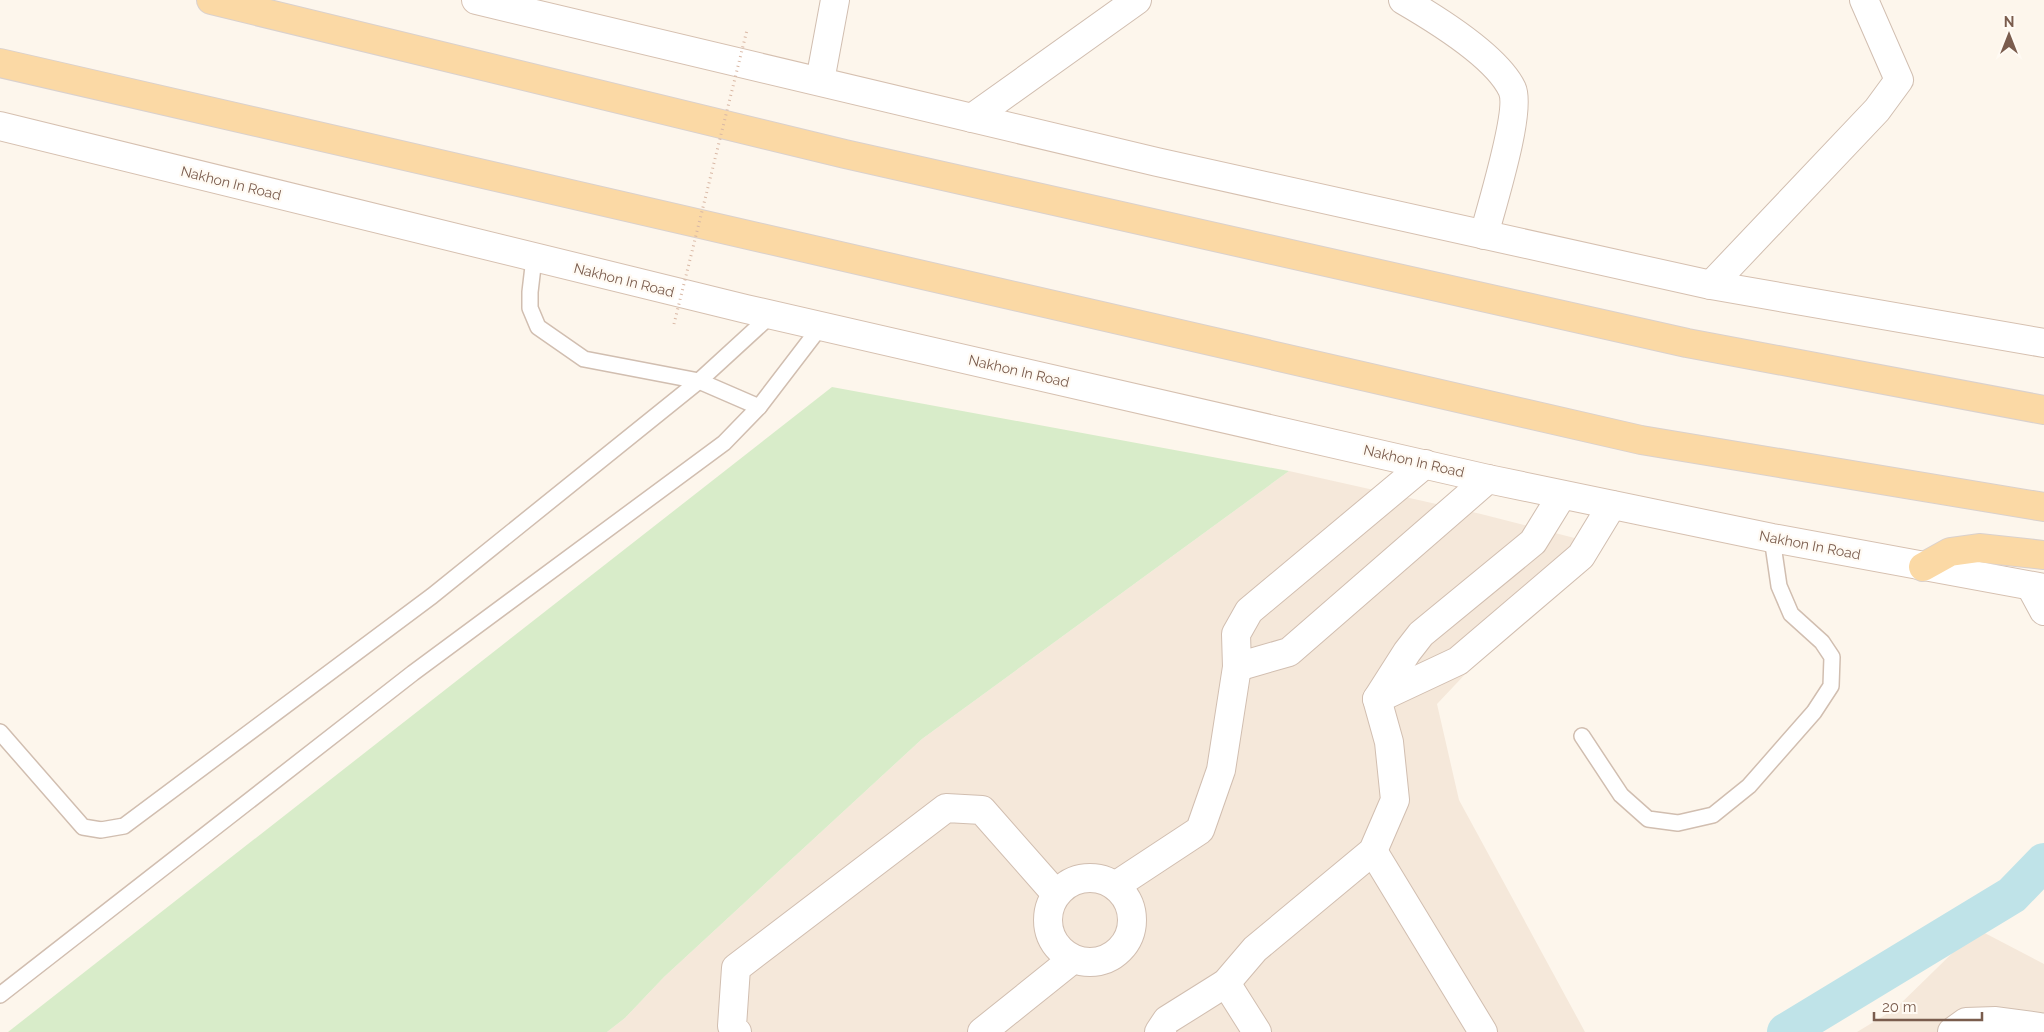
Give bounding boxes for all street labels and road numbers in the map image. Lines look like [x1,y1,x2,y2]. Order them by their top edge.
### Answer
street label: Nakhon In Road [179,163,283,203]
street label: Nakhon In Road [572,260,676,300]
street label: Nakhon In Road [967,352,1071,390]
street label: Nakhon In Road [1362,442,1466,480]
street label: Nakhon In Road [1758,527,1862,563]

